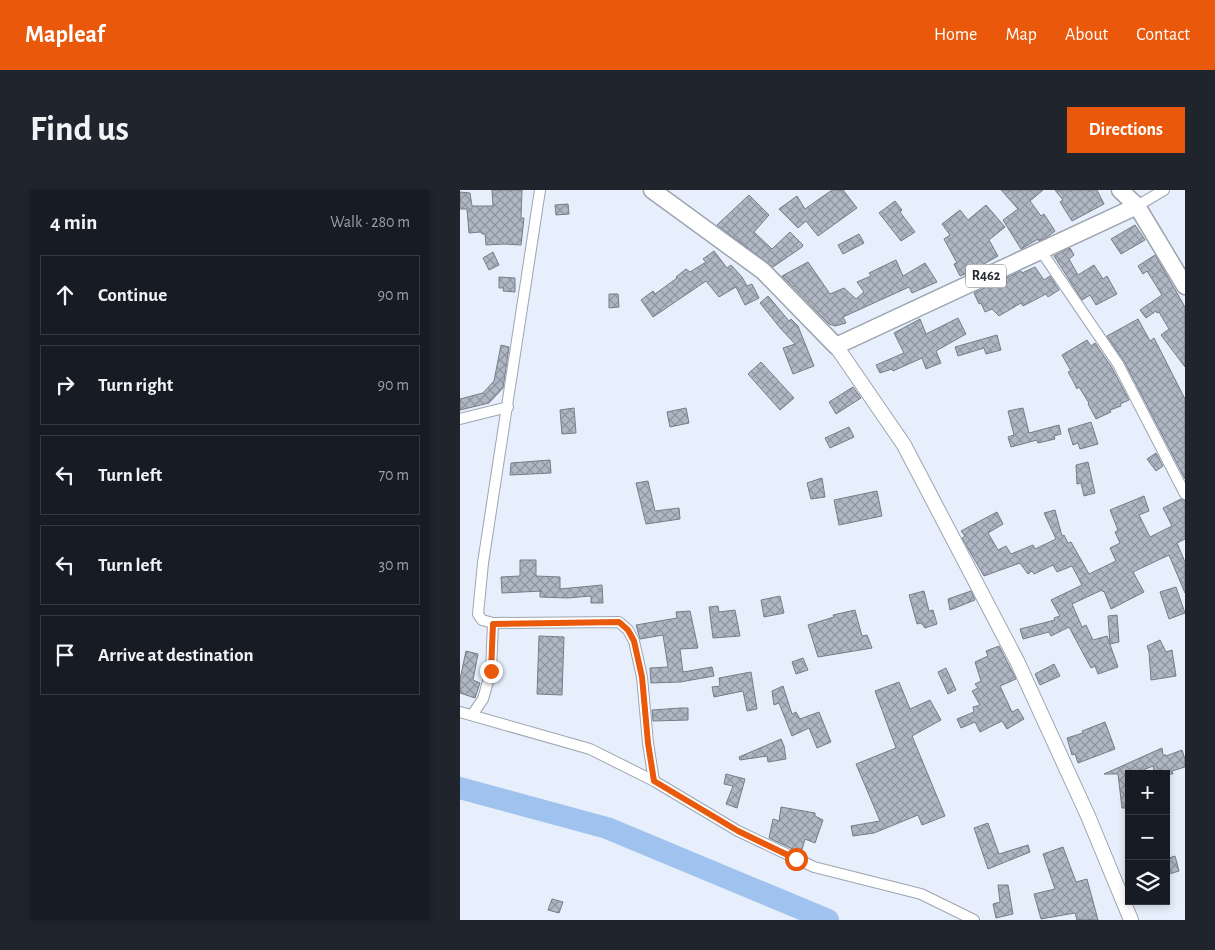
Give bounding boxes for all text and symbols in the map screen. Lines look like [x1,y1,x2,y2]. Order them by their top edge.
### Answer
text: Mapleaf [25,23,105,47]
text: Home [934,26,977,44]
text: Map [1005,26,1037,44]
text: About [1065,26,1108,44]
text: Contact [1136,26,1190,44]
button: Directions [1067,107,1185,153]
text: Find us [30,112,129,147]
text: 4 min [50,212,97,233]
text: Walk · 280 m [330,214,410,230]
road number: R462 [966,264,1006,288]
icon: ahead [51,281,79,309]
text: Continue [98,286,167,305]
text: 90 m [378,287,409,303]
icon: right [51,371,79,399]
text: Turn right [98,376,173,395]
text: 90 m [378,377,409,393]
icon: left [51,461,79,489]
text: Turn left [98,466,162,485]
text: 70 m [378,467,409,483]
icon: left [51,551,79,579]
text: Turn left [98,556,162,575]
text: 30 m [379,557,409,573]
icon: arrive [51,641,79,669]
text: Arrive at destination [98,646,254,665]
route end [480,660,503,683]
map controls [1125,770,1170,905]
button: + [1125,770,1170,815]
button: − [1125,815,1170,860]
route start [785,848,808,871]
button: layers [1125,860,1170,905]

